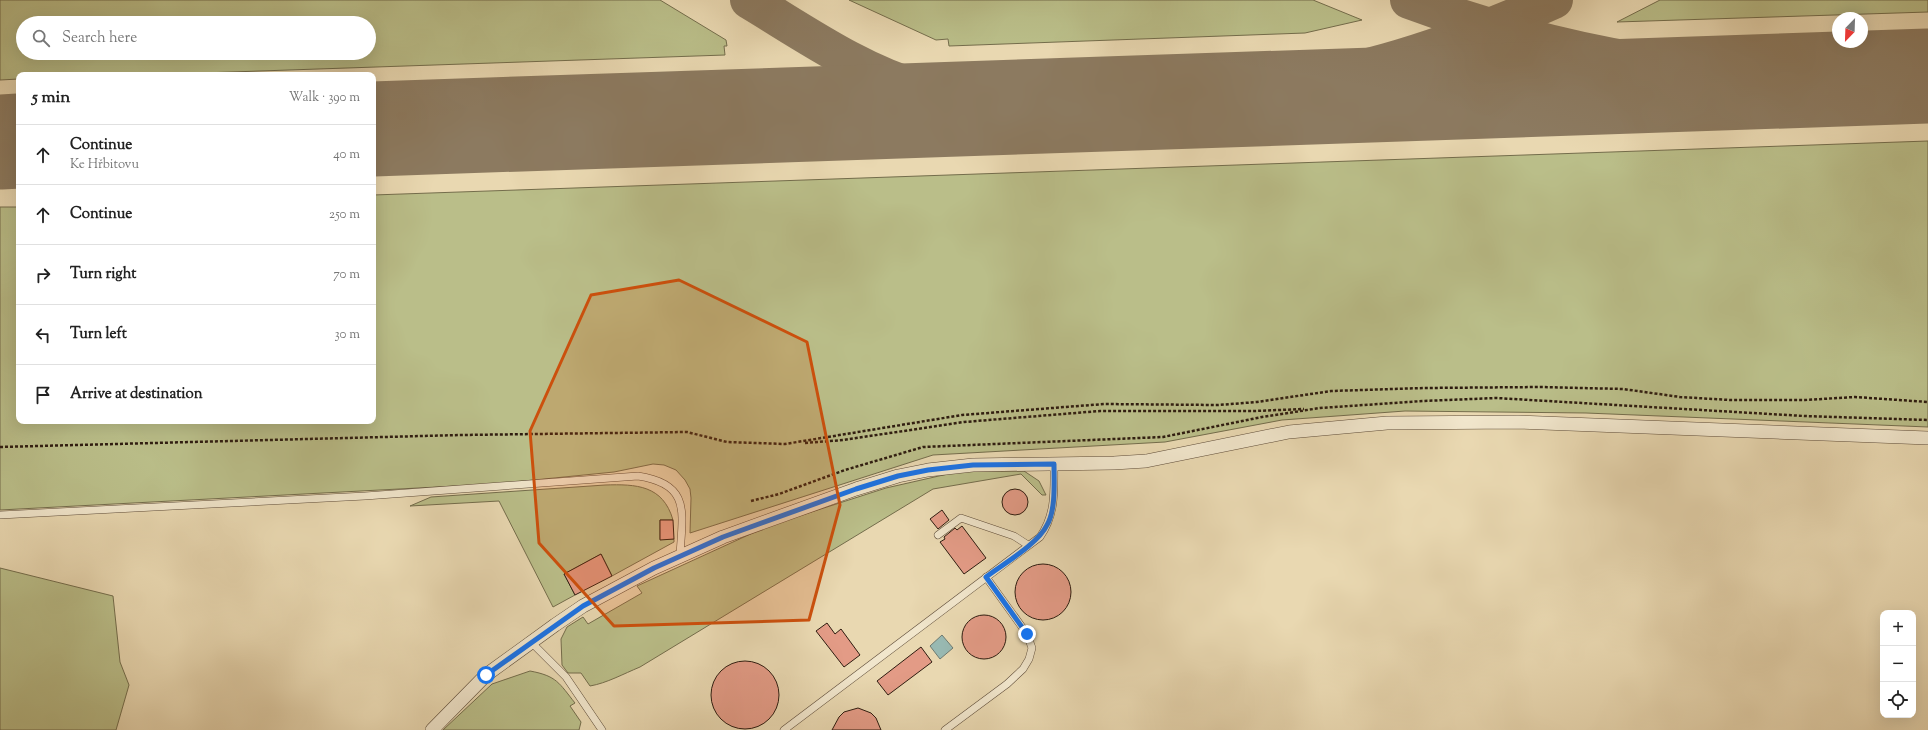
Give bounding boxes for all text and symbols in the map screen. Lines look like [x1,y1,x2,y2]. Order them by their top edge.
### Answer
north arrow [1832,12,1868,48]
search box [16,16,376,60]
icon: search [30,27,52,49]
text: Search here [62,28,137,49]
text: 5 min [32,86,70,110]
text: Walk · 390 m [289,89,360,107]
text: Continue [70,135,132,156]
icon: ahead [32,144,54,166]
text: 40 m [333,146,360,164]
text: Ke Hřbitovu [70,156,139,174]
icon: ahead [32,204,54,226]
text: Continue [70,204,132,225]
text: 250 m [329,206,360,224]
icon: right [32,264,54,286]
text: Turn right [70,264,136,285]
text: 70 m [333,266,360,284]
icon: left [32,324,54,346]
text: Turn left [70,324,127,345]
text: 30 m [334,326,360,344]
icon: arrive [32,384,54,406]
text: Arrive at destination [70,384,203,405]
map controls [1880,610,1916,718]
button: + [1880,610,1916,646]
route end [1018,625,1036,643]
button: − [1880,646,1916,682]
route start [477,666,495,684]
button: locate [1880,682,1916,718]

